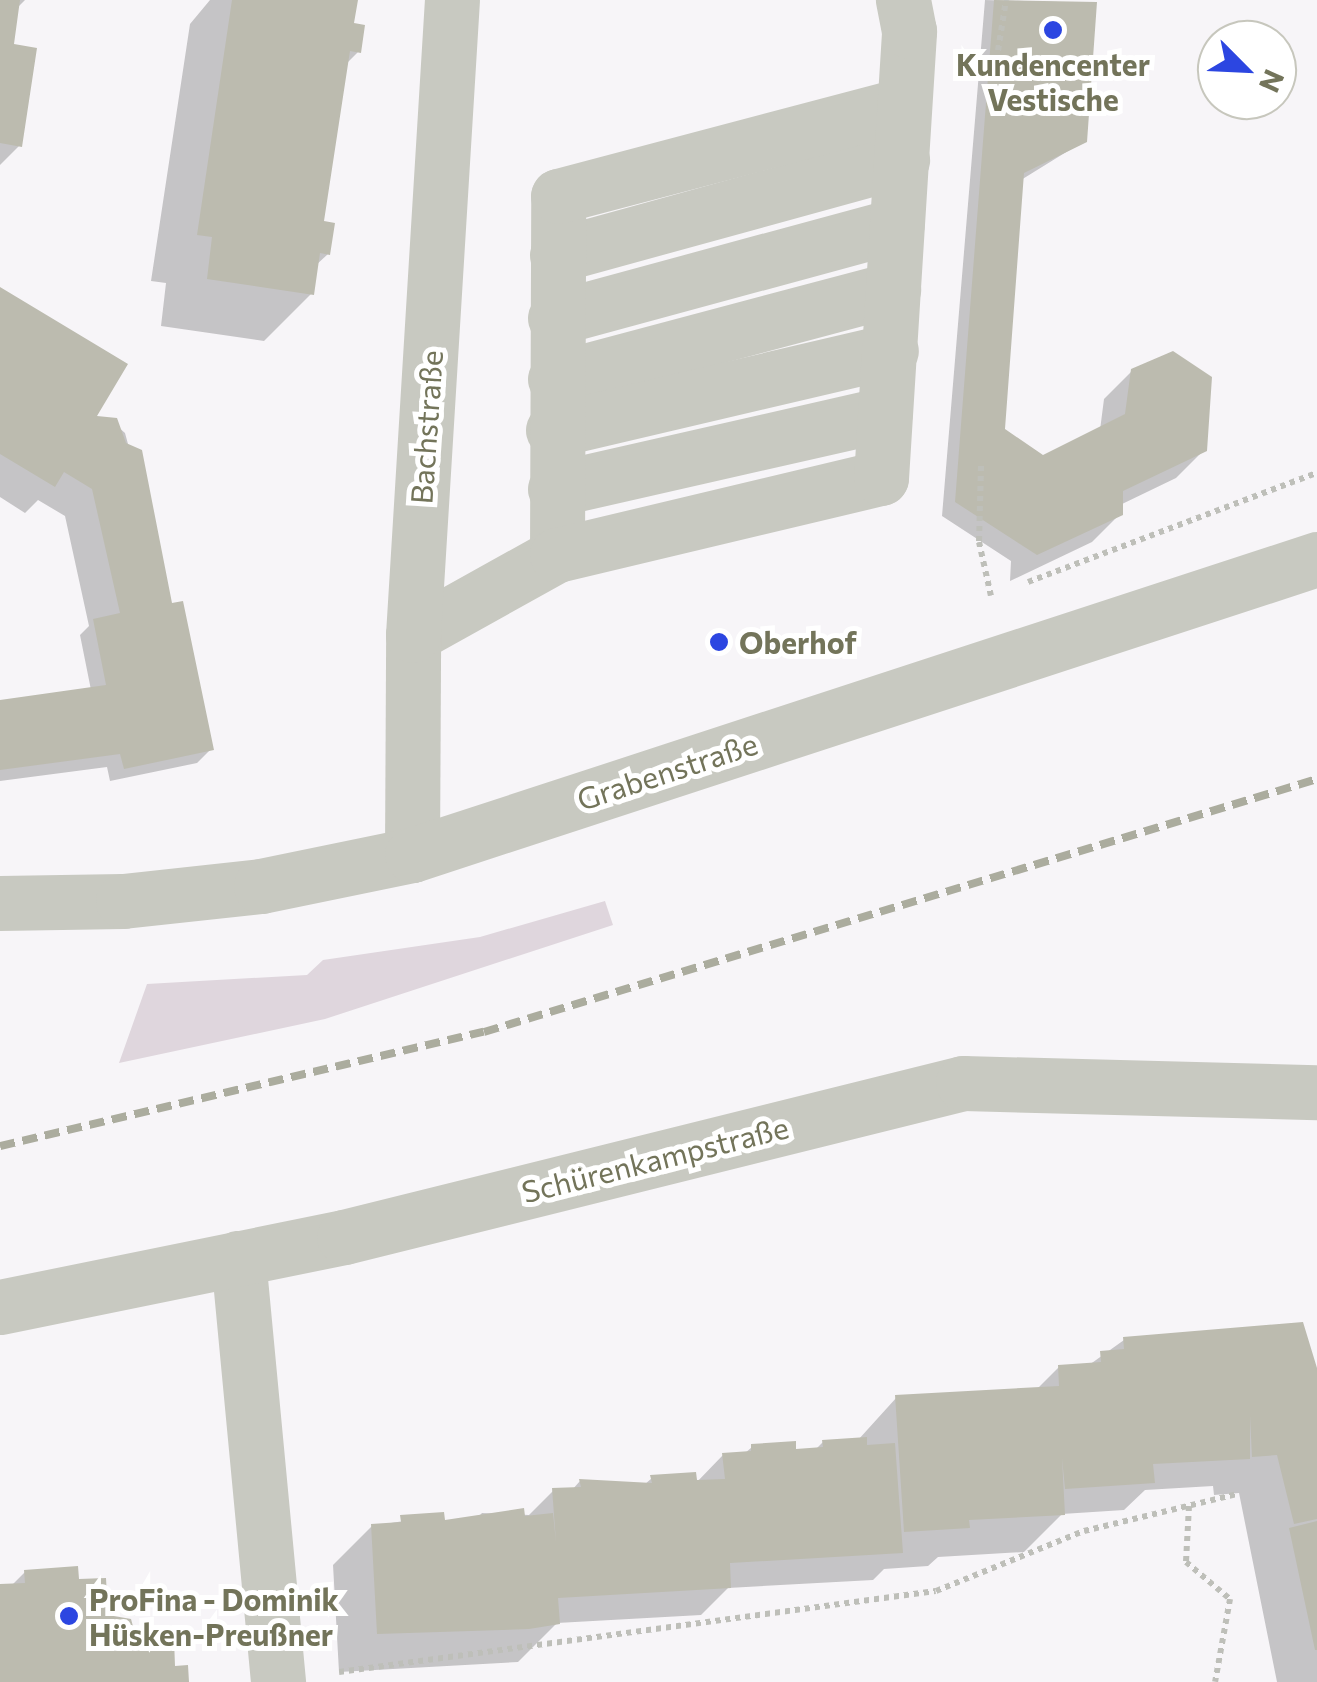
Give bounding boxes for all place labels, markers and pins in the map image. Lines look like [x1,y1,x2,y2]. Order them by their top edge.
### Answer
marker: Kundencenter Vestische [1042,19,1064,41]
place label: Kundencenter Vestische [956,46,1150,116]
place label: Oberhof [739,624,857,660]
marker: Oberhof [708,631,730,653]
place label: ProFina - Dominik Hüsken-Preußner [89,1581,339,1652]
marker: ProFina - Dominik Hüsken-Preußner [58,1605,80,1627]

